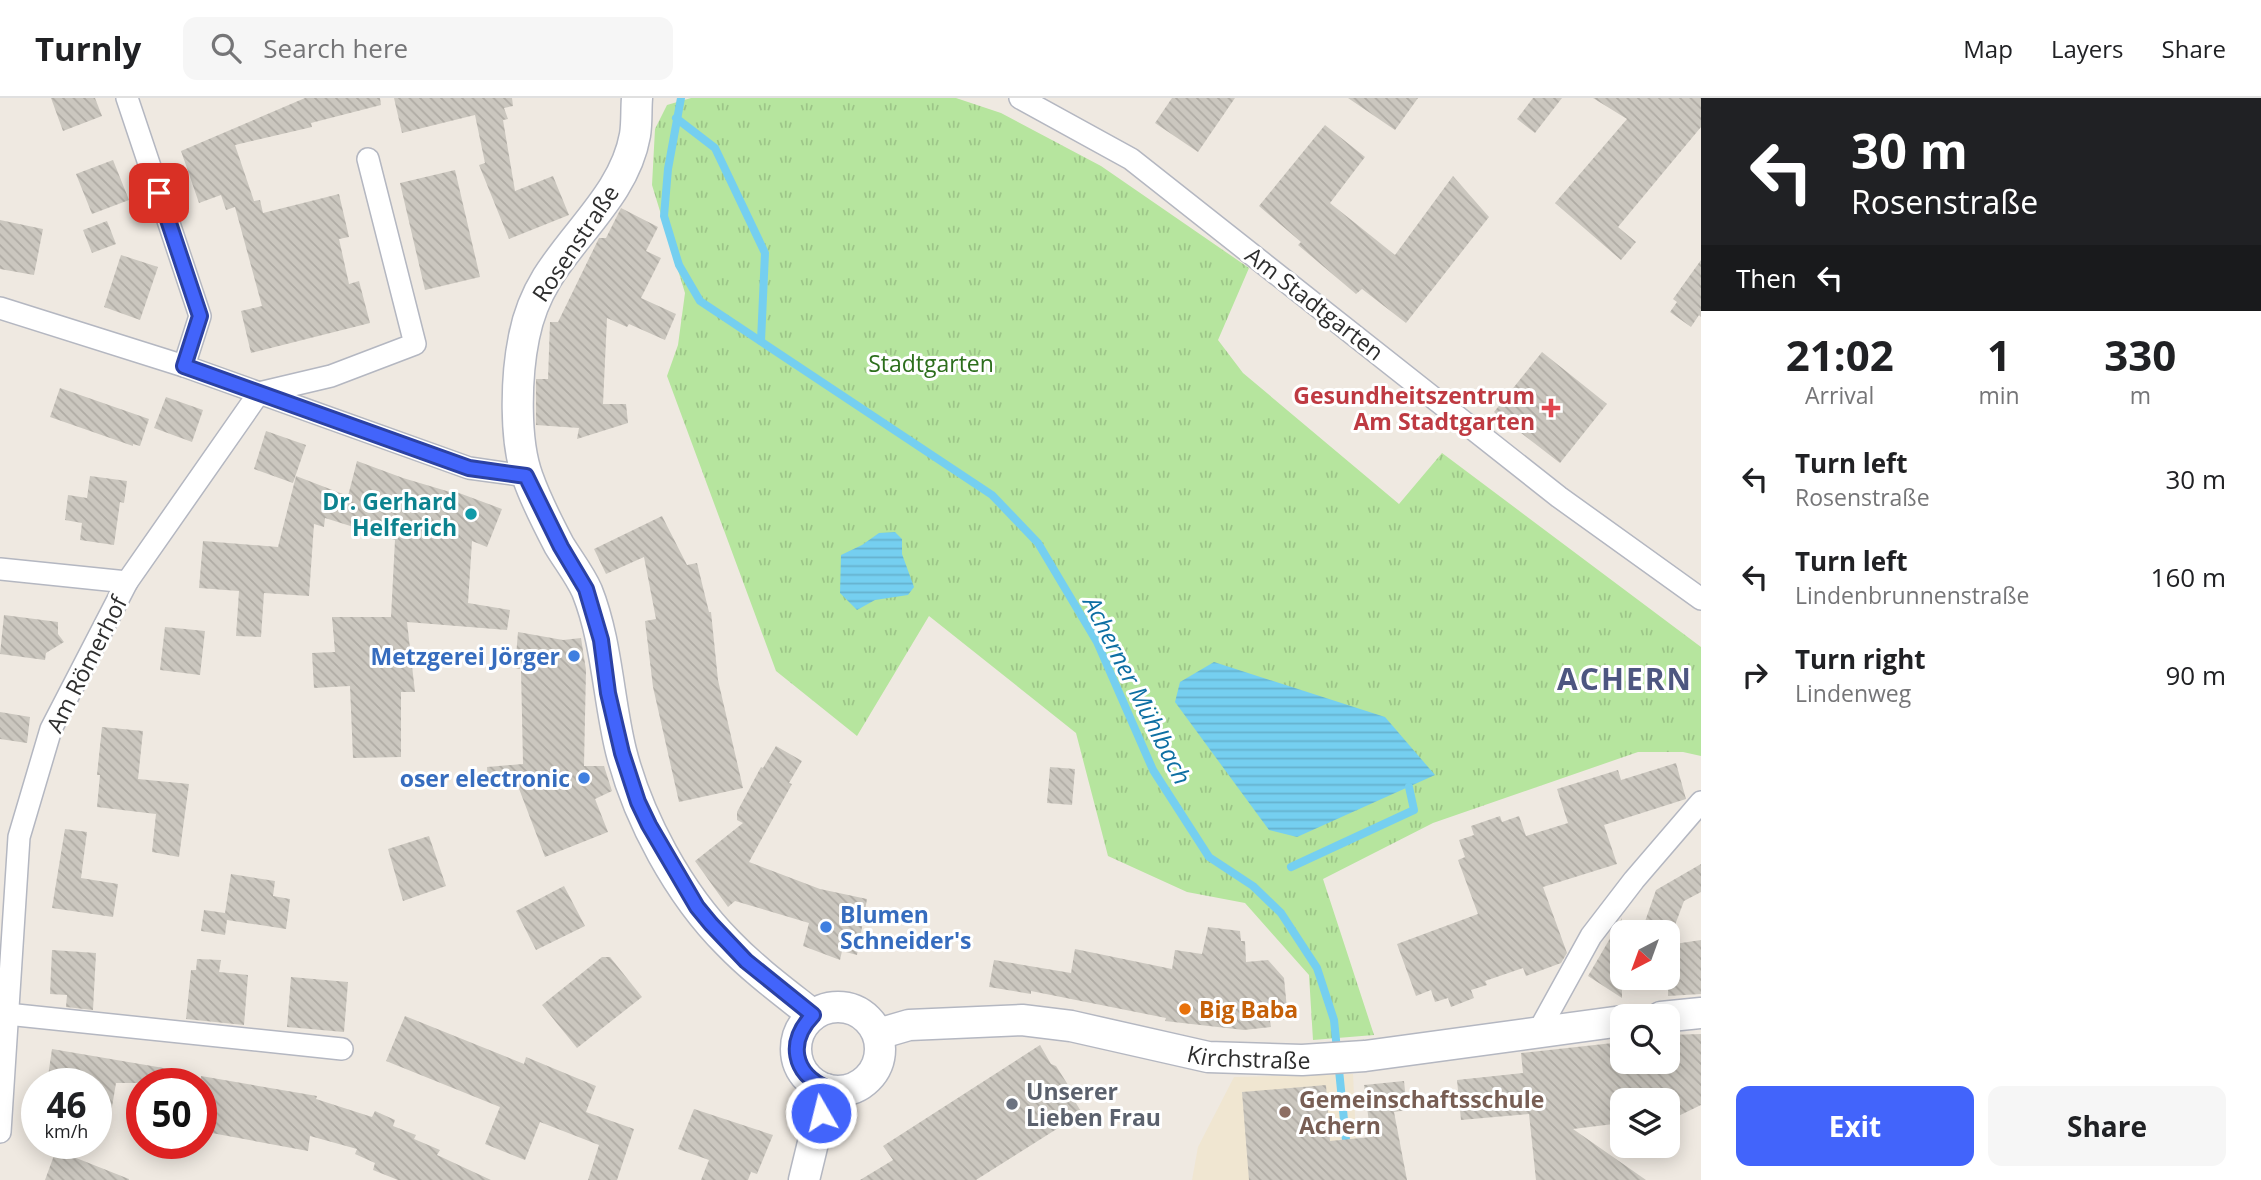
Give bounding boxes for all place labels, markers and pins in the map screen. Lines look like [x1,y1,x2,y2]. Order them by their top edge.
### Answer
pin [129,163,189,223]
place label: Gesundheitszentrum Am Stadtgarten [1293,379,1535,437]
marker: Gesundheitszentrum Am Stadtgarten [1541,398,1561,418]
place label: Dr. Gerhard Helferich [322,485,457,543]
marker: Dr. Gerhard Helferich [463,506,479,522]
place label: Metzgerei Jörger [371,640,560,672]
marker: Metzgerei Jörger [566,648,582,664]
place label: oser electronic [400,762,570,794]
marker: oser electronic [576,770,592,786]
place label: Blumen Schneider's [840,898,971,956]
marker: Blumen Schneider's [818,919,834,935]
place label: Big Baba [1199,993,1298,1025]
marker: Big Baba [1177,1001,1193,1017]
place label: Unserer Lieben Frau [1026,1075,1161,1133]
place label: Gemeinschaftsschule Achern [1299,1083,1544,1141]
marker: Unserer Lieben Frau [1004,1096,1020,1112]
marker: Gemeinschaftsschule Achern [1277,1104,1293,1120]

